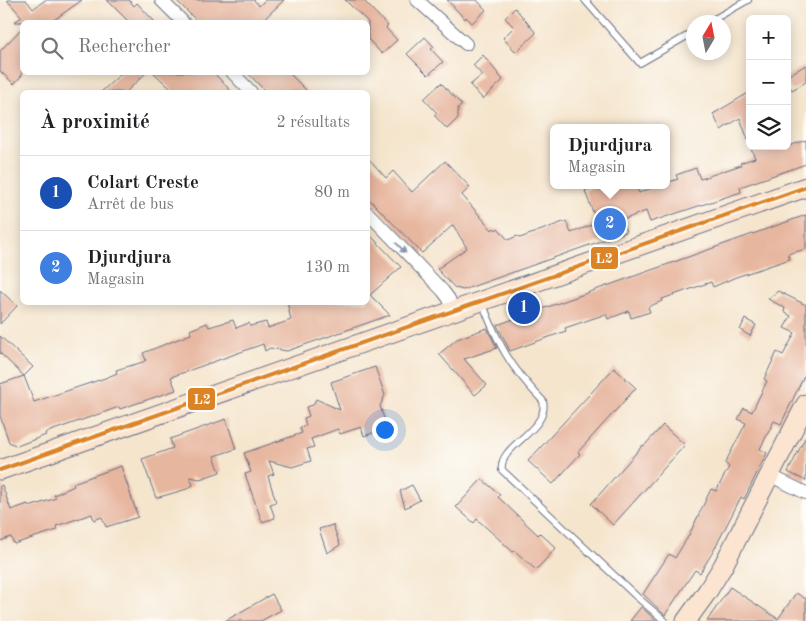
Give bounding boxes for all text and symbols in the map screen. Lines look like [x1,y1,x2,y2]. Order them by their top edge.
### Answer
north arrow [686,15,731,60]
map controls [746,15,791,150]
button: + [746,15,791,60]
search box [20,20,370,75]
icon: search [38,34,66,62]
text: Rechercher [78,38,171,57]
button: − [746,60,791,105]
button: layers [746,105,791,150]
text: À proximité [40,112,150,133]
text: 2 résultats [276,115,350,131]
popup [550,124,670,189]
text: Djurdjura [568,137,652,156]
text: Magasin [568,160,626,176]
text: Colart Creste [87,174,199,193]
text: 1 [51,185,61,201]
text: 80 m [314,185,350,201]
text: Arrêt de bus [87,197,174,213]
pin: 2 [594,205,626,243]
one-way arrow [395,242,407,254]
line badge: L2 [590,246,619,270]
text: Djurdjura [87,249,171,268]
text: L2 [595,252,613,266]
text: 2 [51,260,61,276]
text: 130 m [305,260,350,276]
text: Magasin [87,272,145,288]
pin: 1 [508,289,540,327]
line badge: L2 [187,387,216,411]
text: L2 [193,393,211,407]
your location [372,417,398,443]

